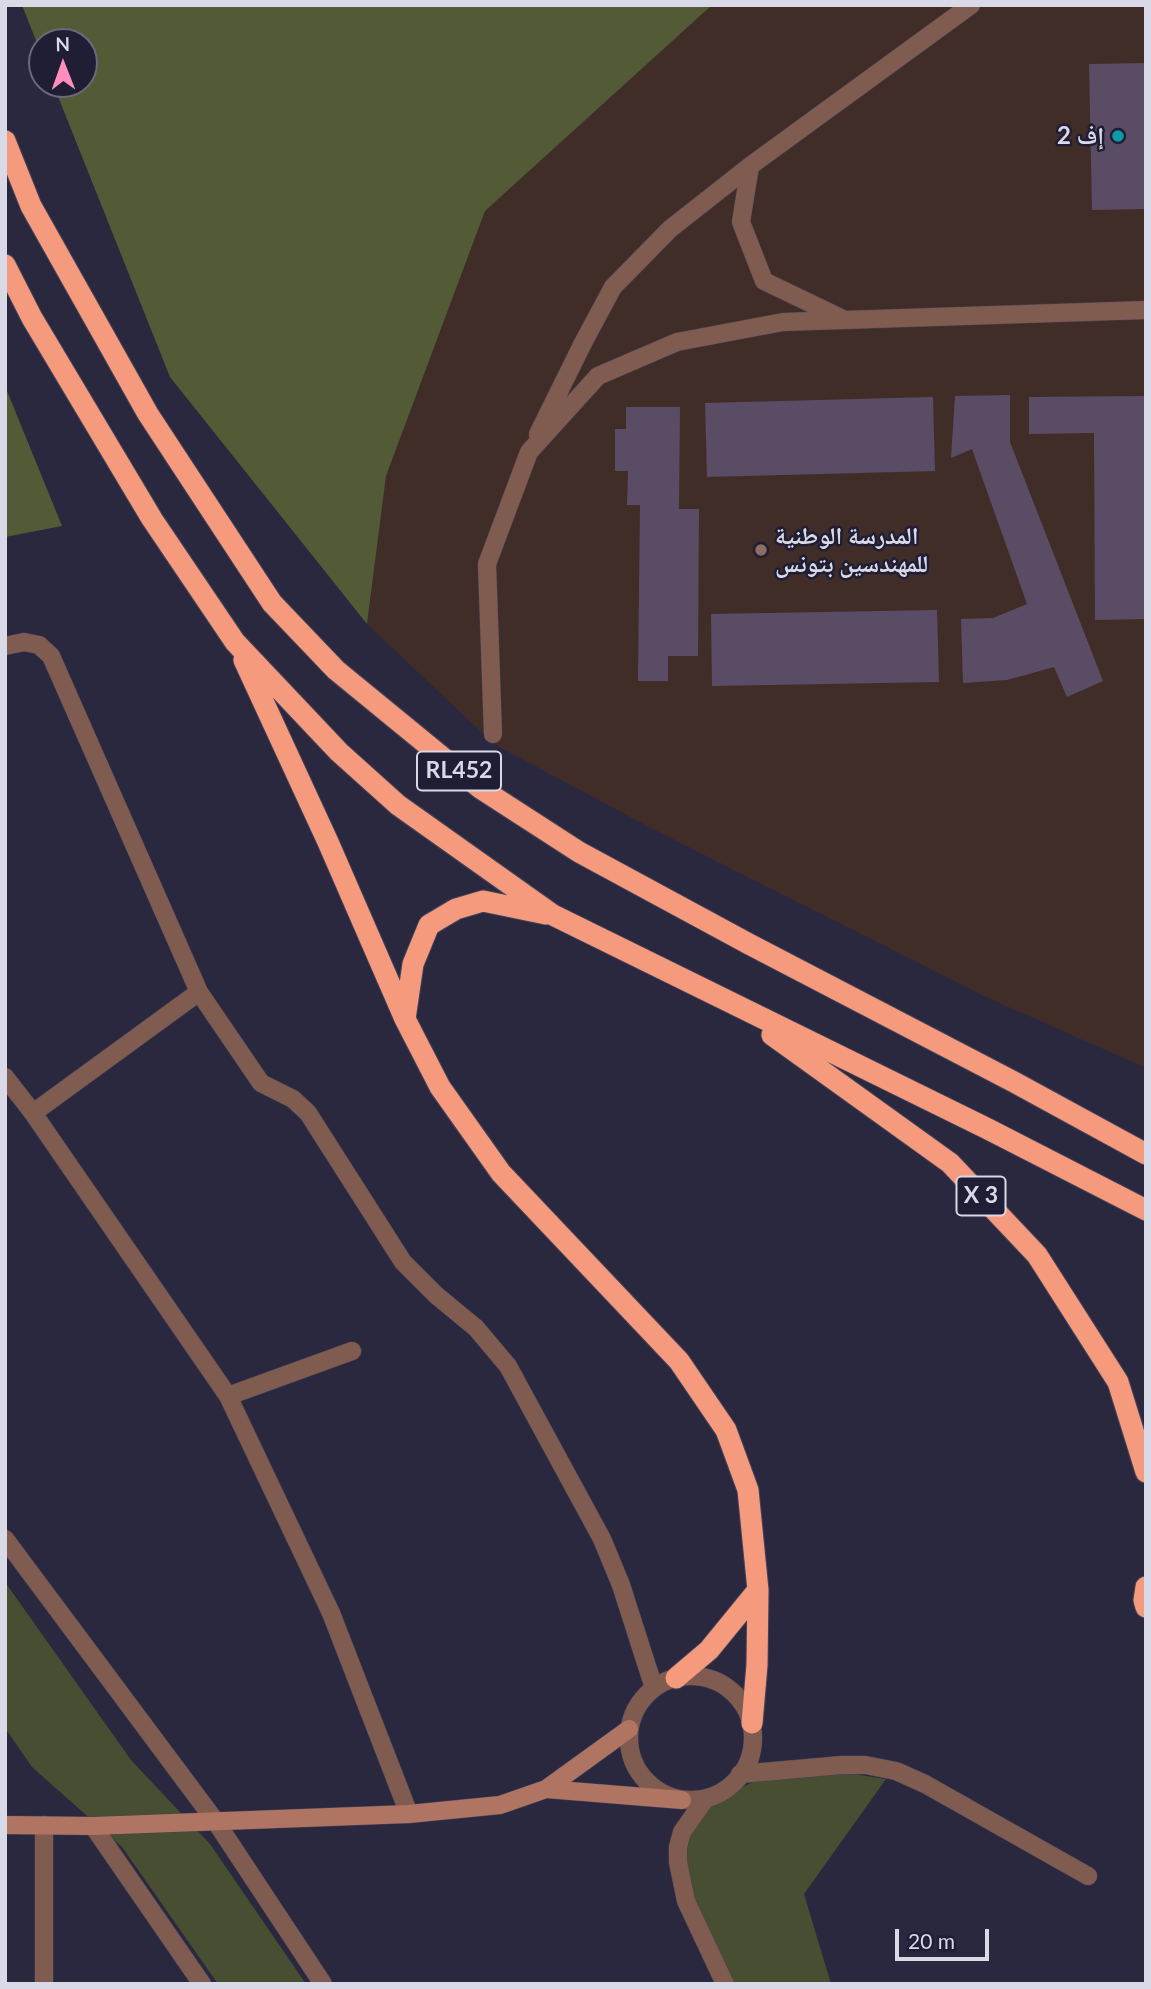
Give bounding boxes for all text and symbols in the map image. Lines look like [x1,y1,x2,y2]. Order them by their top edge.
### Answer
north arrow [28,28,98,98]
text: N [55,32,70,55]
place label: إف 2 [1057,122,1104,150]
marker: إف 2 [1110,128,1126,144]
place label: المدرسة الوطنية للمهندسين بتونس [775,522,928,578]
marker: المدرسة الوطنية للمهندسين بتونس [753,542,769,558]
road number: RL452 [417,751,501,790]
road number: X 3 [956,1176,1006,1216]
scale bar [899,1916,993,1960]
text: 20 m [908,1928,955,1953]

